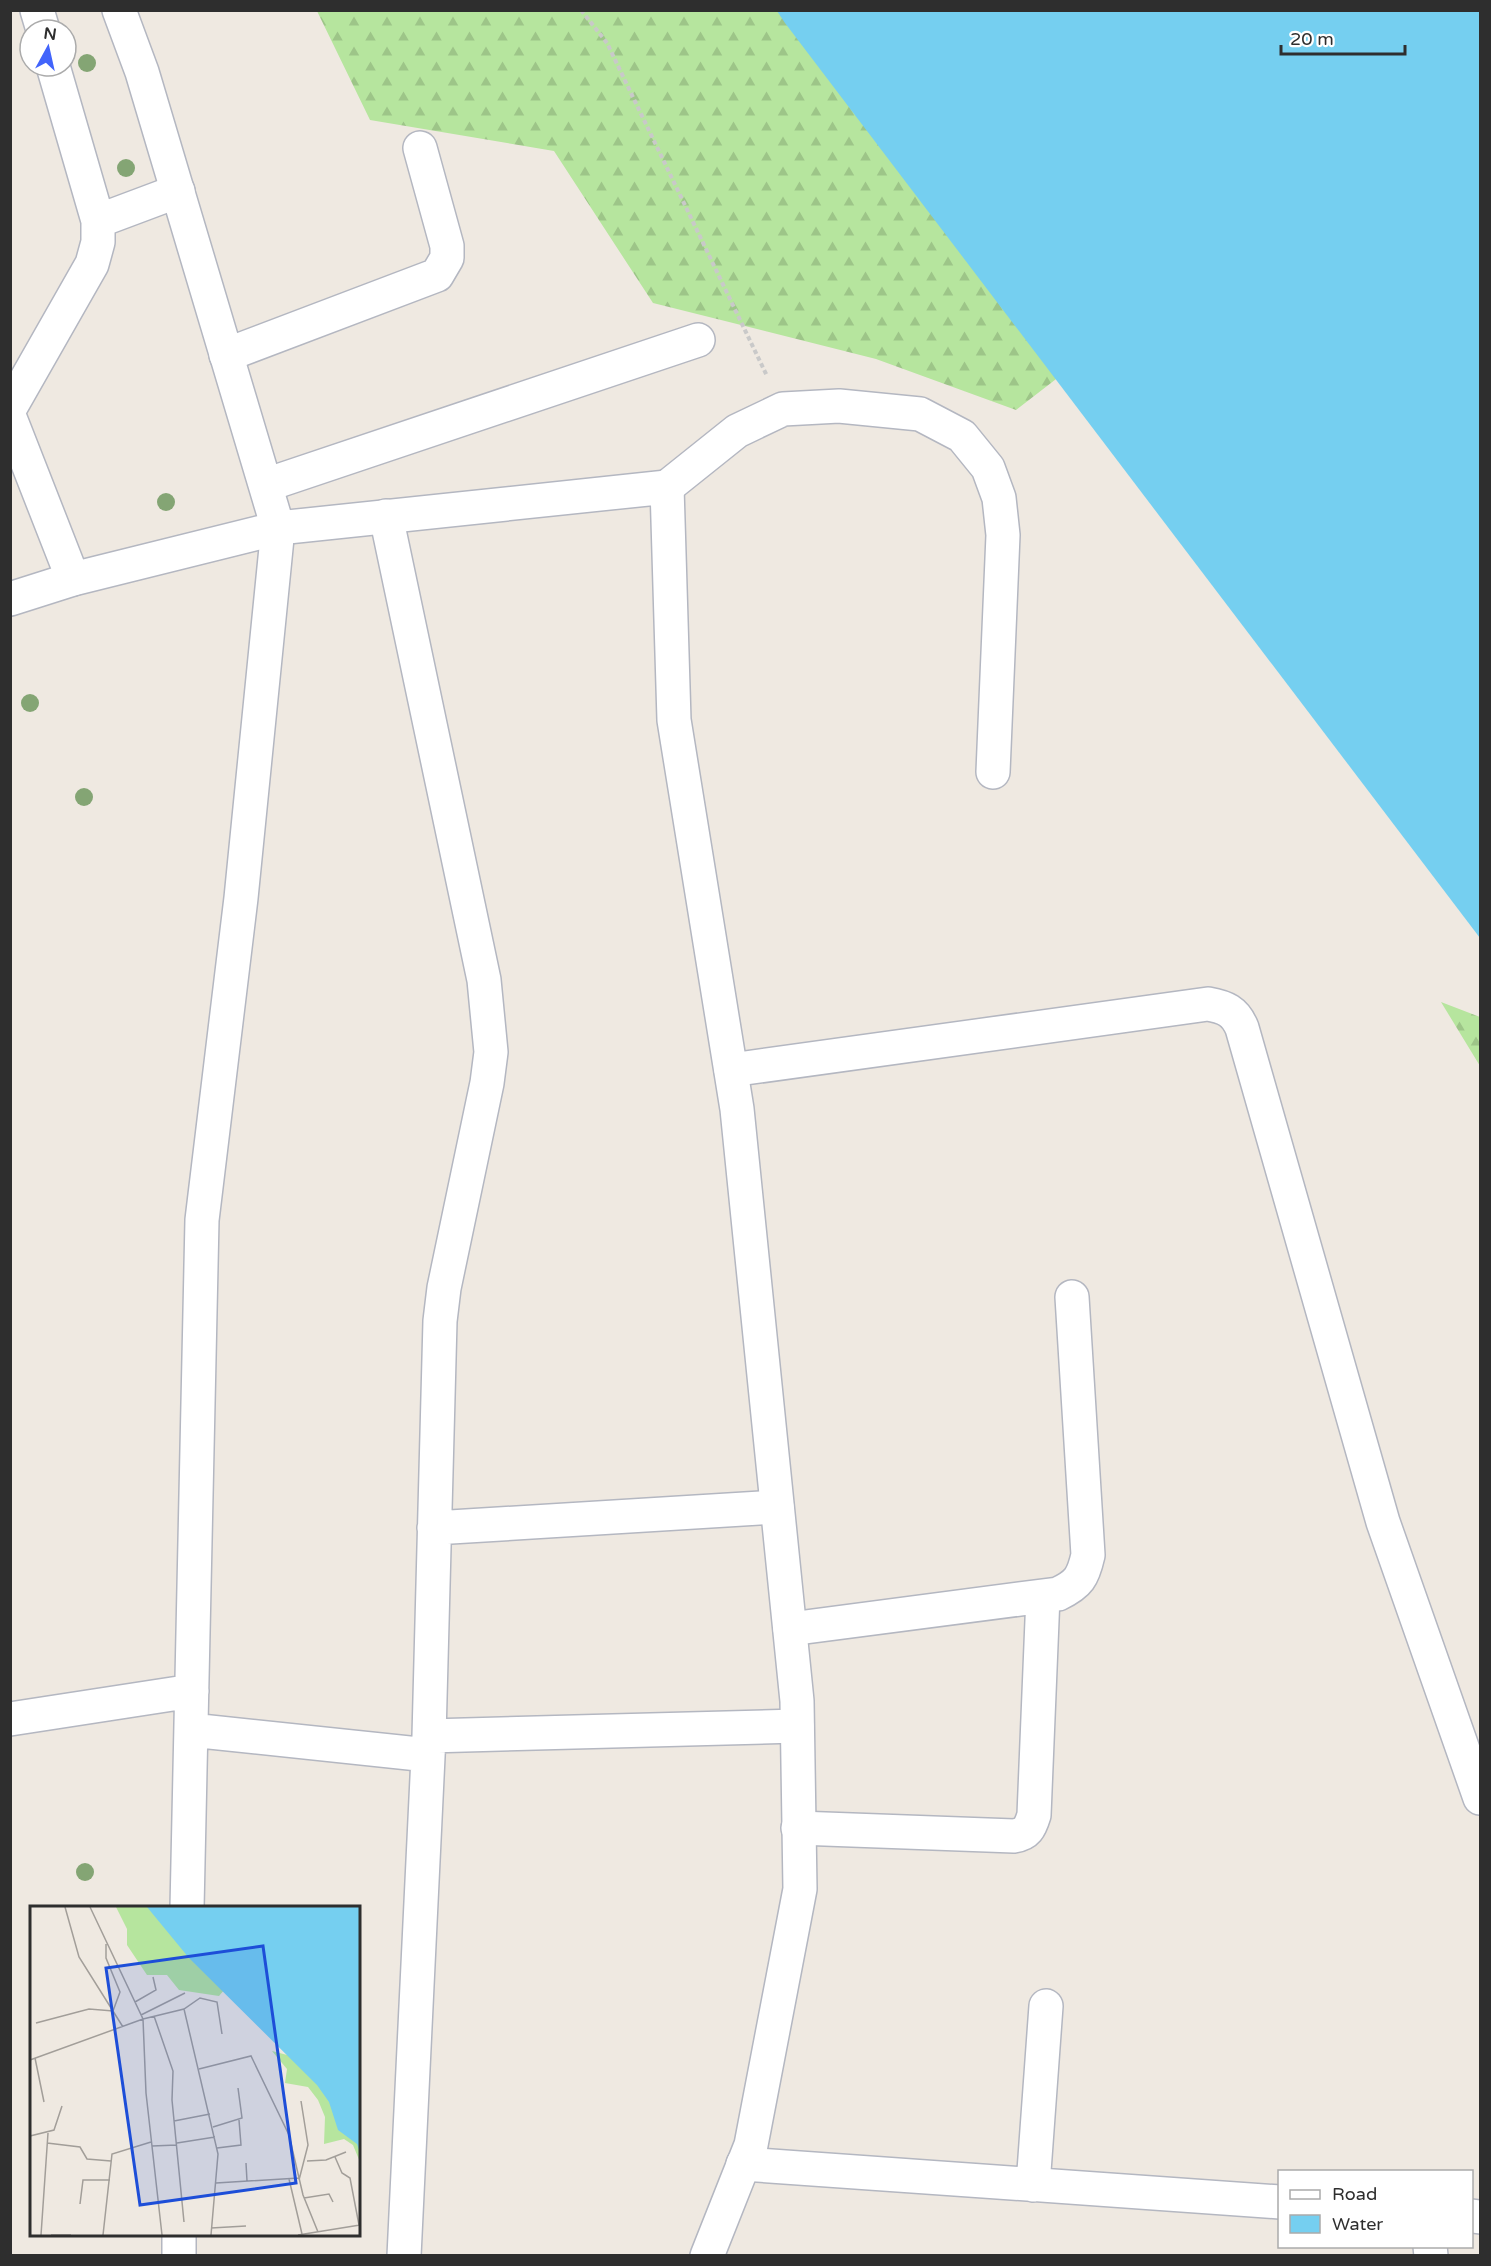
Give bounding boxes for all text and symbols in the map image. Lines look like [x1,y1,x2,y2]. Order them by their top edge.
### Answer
north arrow [18,18,78,78]
scale bar [1281,18,1406,56]
text: N [42,23,58,45]
text: 20 m [1290,28,1334,50]
inset map [30,1906,360,2236]
legend [1278,2170,1473,2248]
text: Road [1332,2183,1377,2205]
text: Water [1332,2213,1383,2235]

